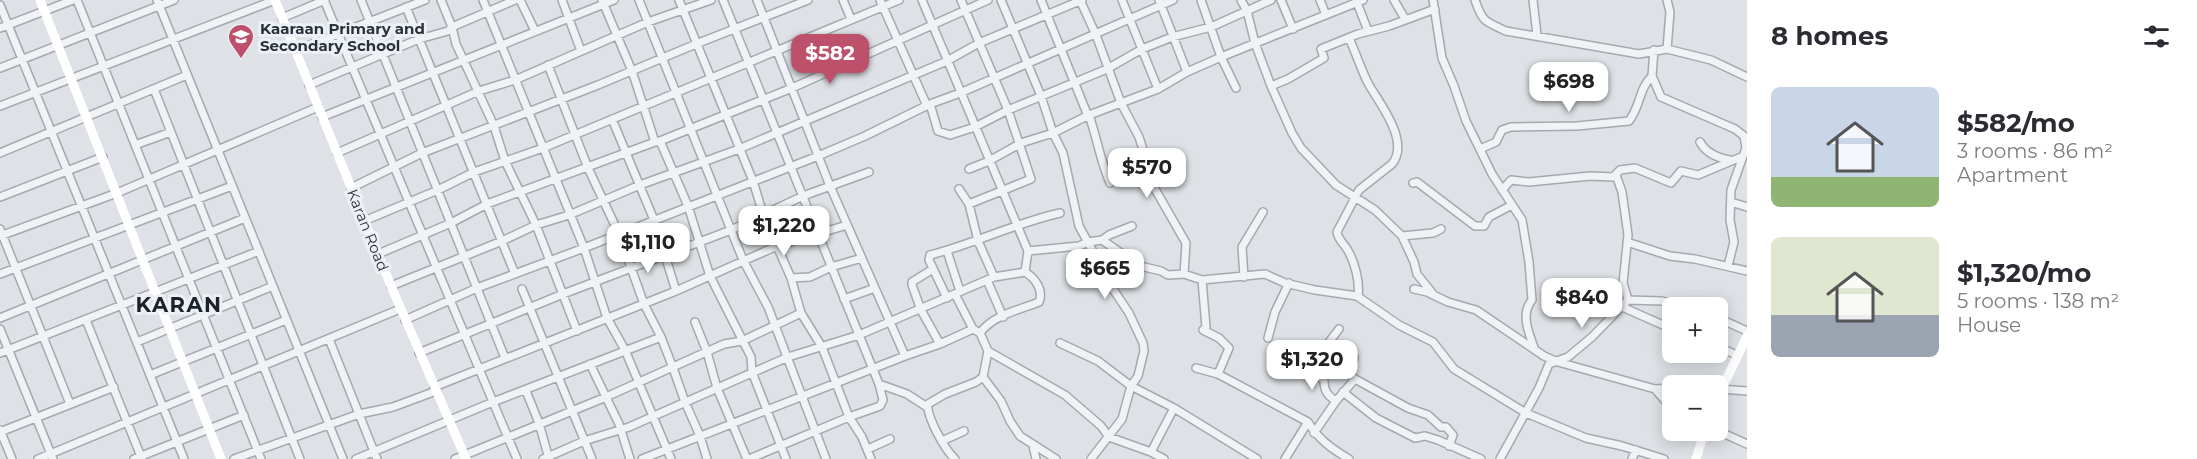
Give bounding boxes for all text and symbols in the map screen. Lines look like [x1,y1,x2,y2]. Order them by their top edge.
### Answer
place label: Kaaraan Primary and Secondary School [260,19,425,55]
text: 8 homes [1771,20,1888,52]
icon: filters [2140,20,2173,53]
school or university icon: Kaaraan Primary and Secondary School [226,22,256,60]
pin: $582 [794,34,866,85]
text: $582 [805,41,855,65]
pin: $698 [1533,62,1605,113]
text: $698 [1543,69,1595,93]
text: $582/mo [1957,107,2075,139]
icon: home [1819,111,1891,183]
text: 3 rooms · 86 m² [1957,139,2113,163]
pin: $570 [1111,148,1183,199]
text: $570 [1122,155,1172,179]
text: Apartment [1957,163,2068,187]
street label: Karan Road [343,186,393,274]
pin: $1,220 [735,206,833,257]
text: $1,220 [752,213,816,237]
pin: $1,110 [599,223,697,274]
text: $1,110 [621,230,675,254]
pin: $665 [1069,249,1141,300]
text: $665 [1080,256,1130,280]
text: $1,320/mo [1957,257,2091,289]
icon: home [1819,261,1891,333]
pin: $840 [1546,278,1618,329]
text: $840 [1555,285,1609,309]
text: 5 rooms · 138 m² [1957,289,2119,313]
district label: KARAN [136,292,222,317]
map controls [1662,297,1728,441]
button: + [1662,297,1728,363]
text: House [1957,313,2021,337]
pin: $1,320 [1263,340,1361,391]
text: $1,320 [1281,347,1343,371]
button: − [1662,375,1728,441]

